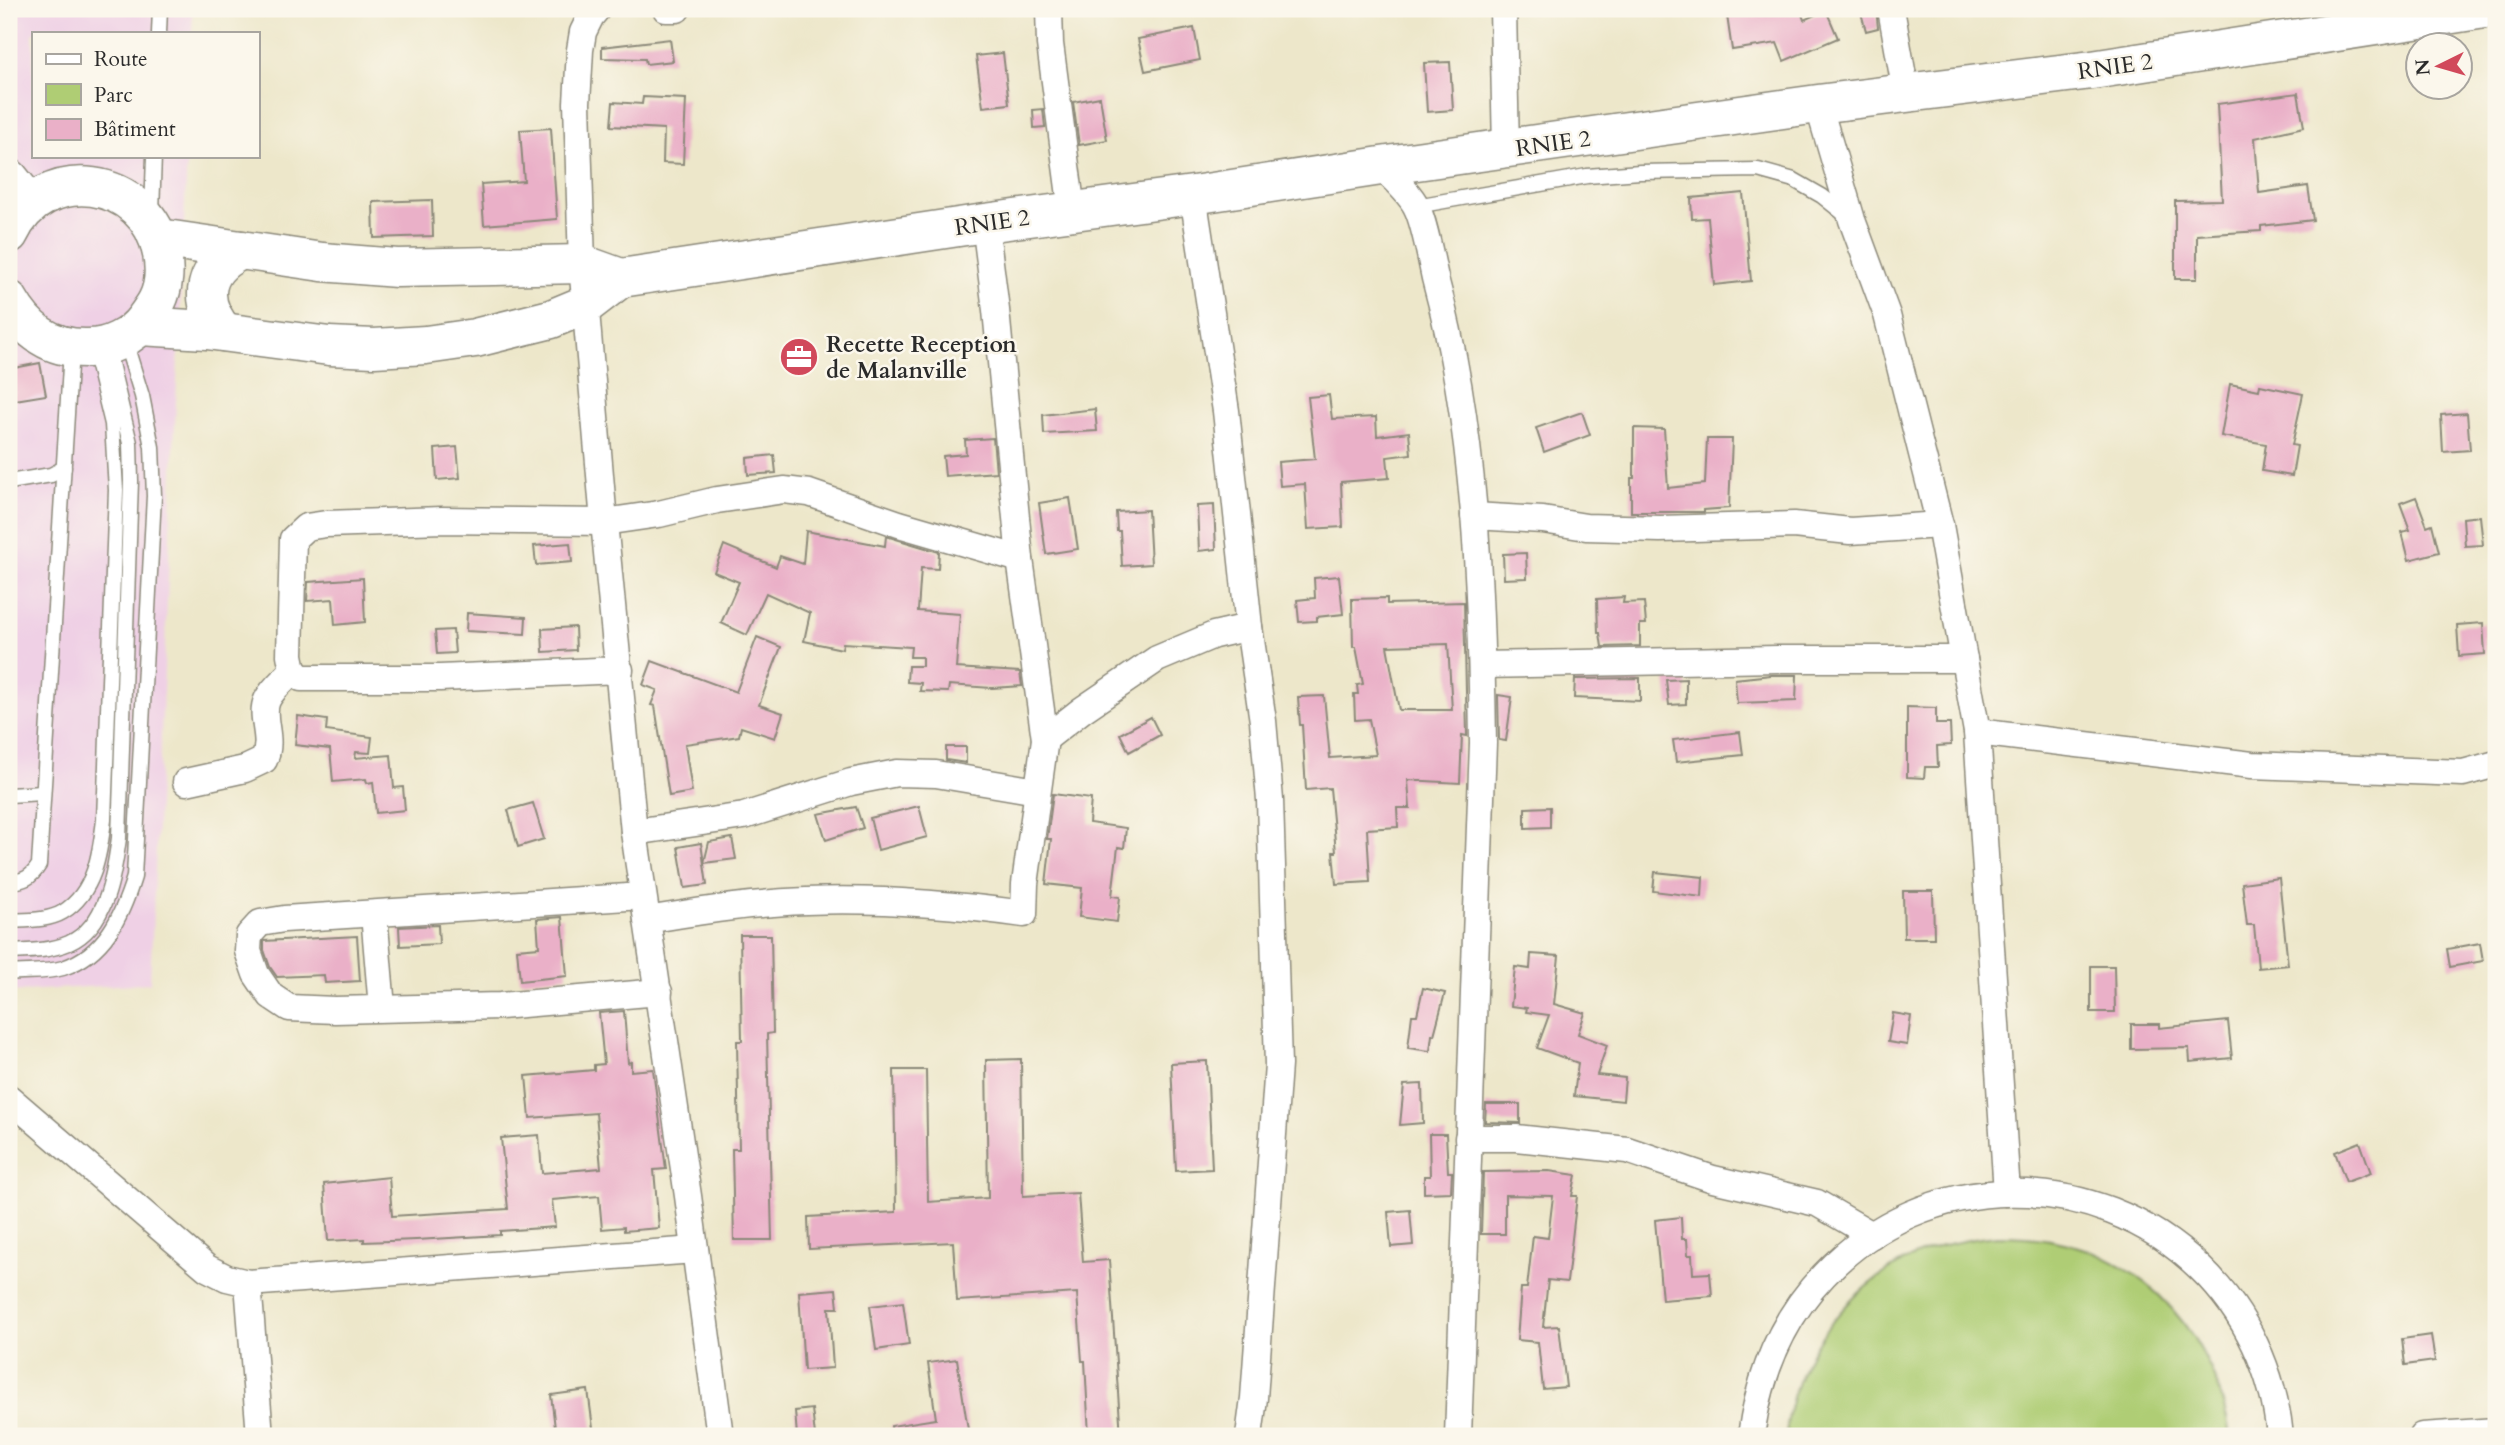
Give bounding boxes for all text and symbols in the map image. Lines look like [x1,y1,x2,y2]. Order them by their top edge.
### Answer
legend [32,32,259,158]
north arrow [2404,32,2474,102]
text: Route [94,45,148,74]
street label: RNIE 2 [2075,46,2155,87]
text: N [2409,58,2437,77]
text: Parc [94,81,133,110]
text: Bâtiment [94,115,176,144]
street label: RNIE 2 [1513,123,1593,164]
street label: RNIE 2 [952,202,1032,243]
place label: Recette Reception de Malanville [826,329,1017,386]
office icon: Recette Reception de Malanville [778,336,820,378]

